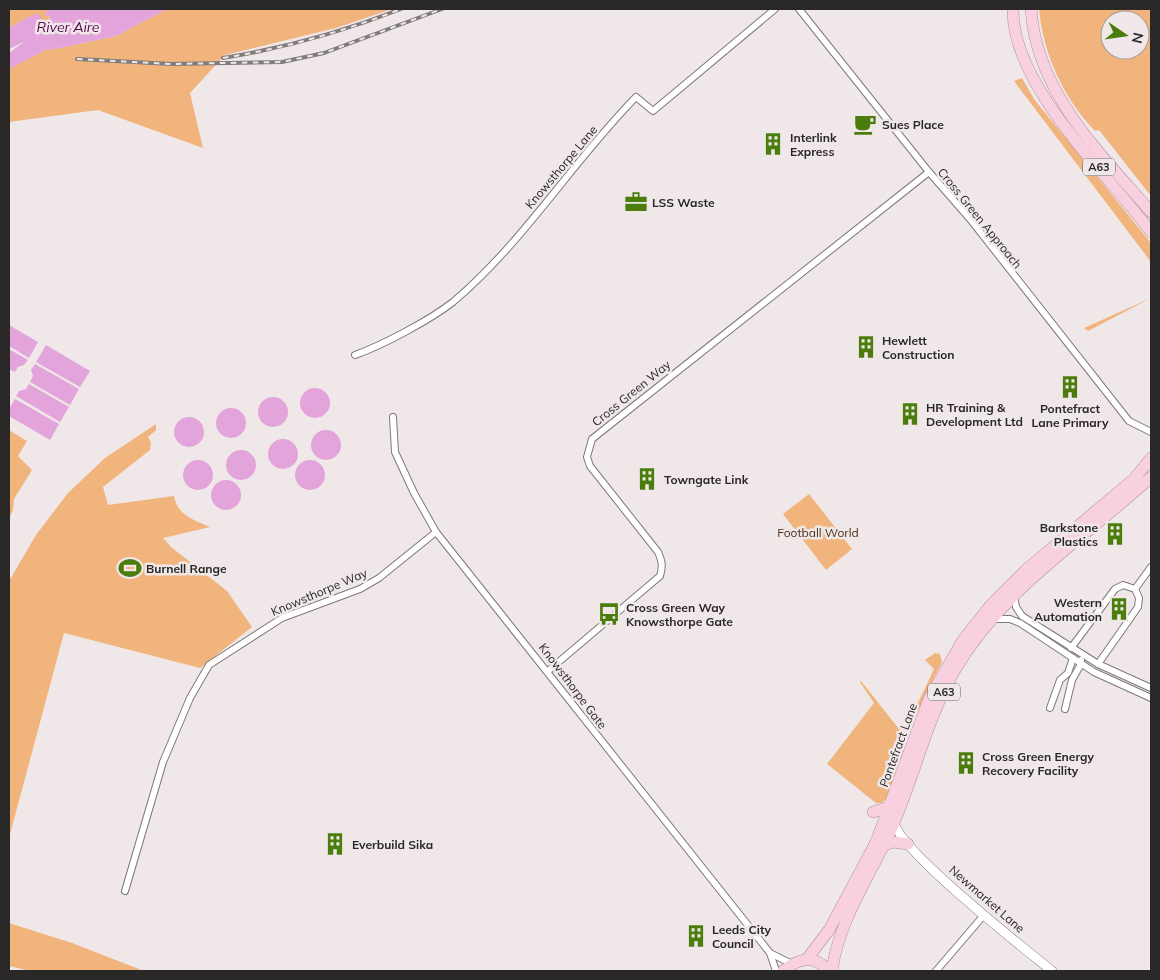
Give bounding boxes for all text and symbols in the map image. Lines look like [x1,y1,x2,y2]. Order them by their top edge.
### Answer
north arrow [1100,10,1150,60]
water label: River Aire [37,18,100,36]
text: N [1128,31,1148,45]
cafe icon: Sues Place [852,111,878,137]
place label: Sues Place [882,117,944,132]
street label: Knowsthorpe Lane [522,122,600,212]
place label: Interlink Express [790,130,837,159]
building icon: Interlink Express [760,131,786,157]
road number: A63 [1083,158,1115,176]
street label: Cross Green Approach [935,165,1025,271]
office icon: LSS Waste [623,189,649,215]
place label: LSS Waste [652,195,715,210]
place label: Hewlett Construction [882,333,955,362]
building icon: Hewlett Construction [853,334,879,360]
street label: Cross Green Way [589,356,674,429]
building icon: Pontefract Lane Primary [1057,374,1083,400]
place label: HR Training & Development Ltd [926,400,1023,429]
building icon: HR Training & Development Ltd [897,401,923,427]
place label: Pontefract Lane Primary [1032,401,1109,430]
building icon: Towngate Link [634,466,660,492]
place label: Towngate Link [664,472,749,487]
place label: Barkstone Plastics [1040,520,1098,549]
building icon: Barkstone Plastics [1102,521,1128,547]
park label: Football World [777,525,859,540]
sports icon: Burnell Range [117,555,143,581]
place label: Burnell Range [146,561,227,576]
street label: Knowsthorpe Way [269,565,370,619]
place label: Western Automation [1034,595,1102,624]
building icon: Western Automation [1106,596,1132,622]
place label: Cross Green Way Knowsthorpe Gate [626,600,733,629]
bus stop icon: Cross Green Way Knowsthorpe Gate [596,601,622,627]
street label: Knowsthorpe Gate [536,640,610,732]
road number: A63 [928,684,960,700]
street label: Pontefract Lane [876,701,920,789]
place label: Cross Green Energy Recovery Facility [982,749,1094,778]
building icon: Cross Green Energy Recovery Facility [953,750,979,776]
building icon: Everbuild Sika [322,831,348,857]
place label: Everbuild Sika [352,837,433,852]
street label: Newmarket Lane [946,862,1028,936]
place label: Leeds City Council [712,922,772,951]
building icon: Leeds City Council [683,923,709,949]

